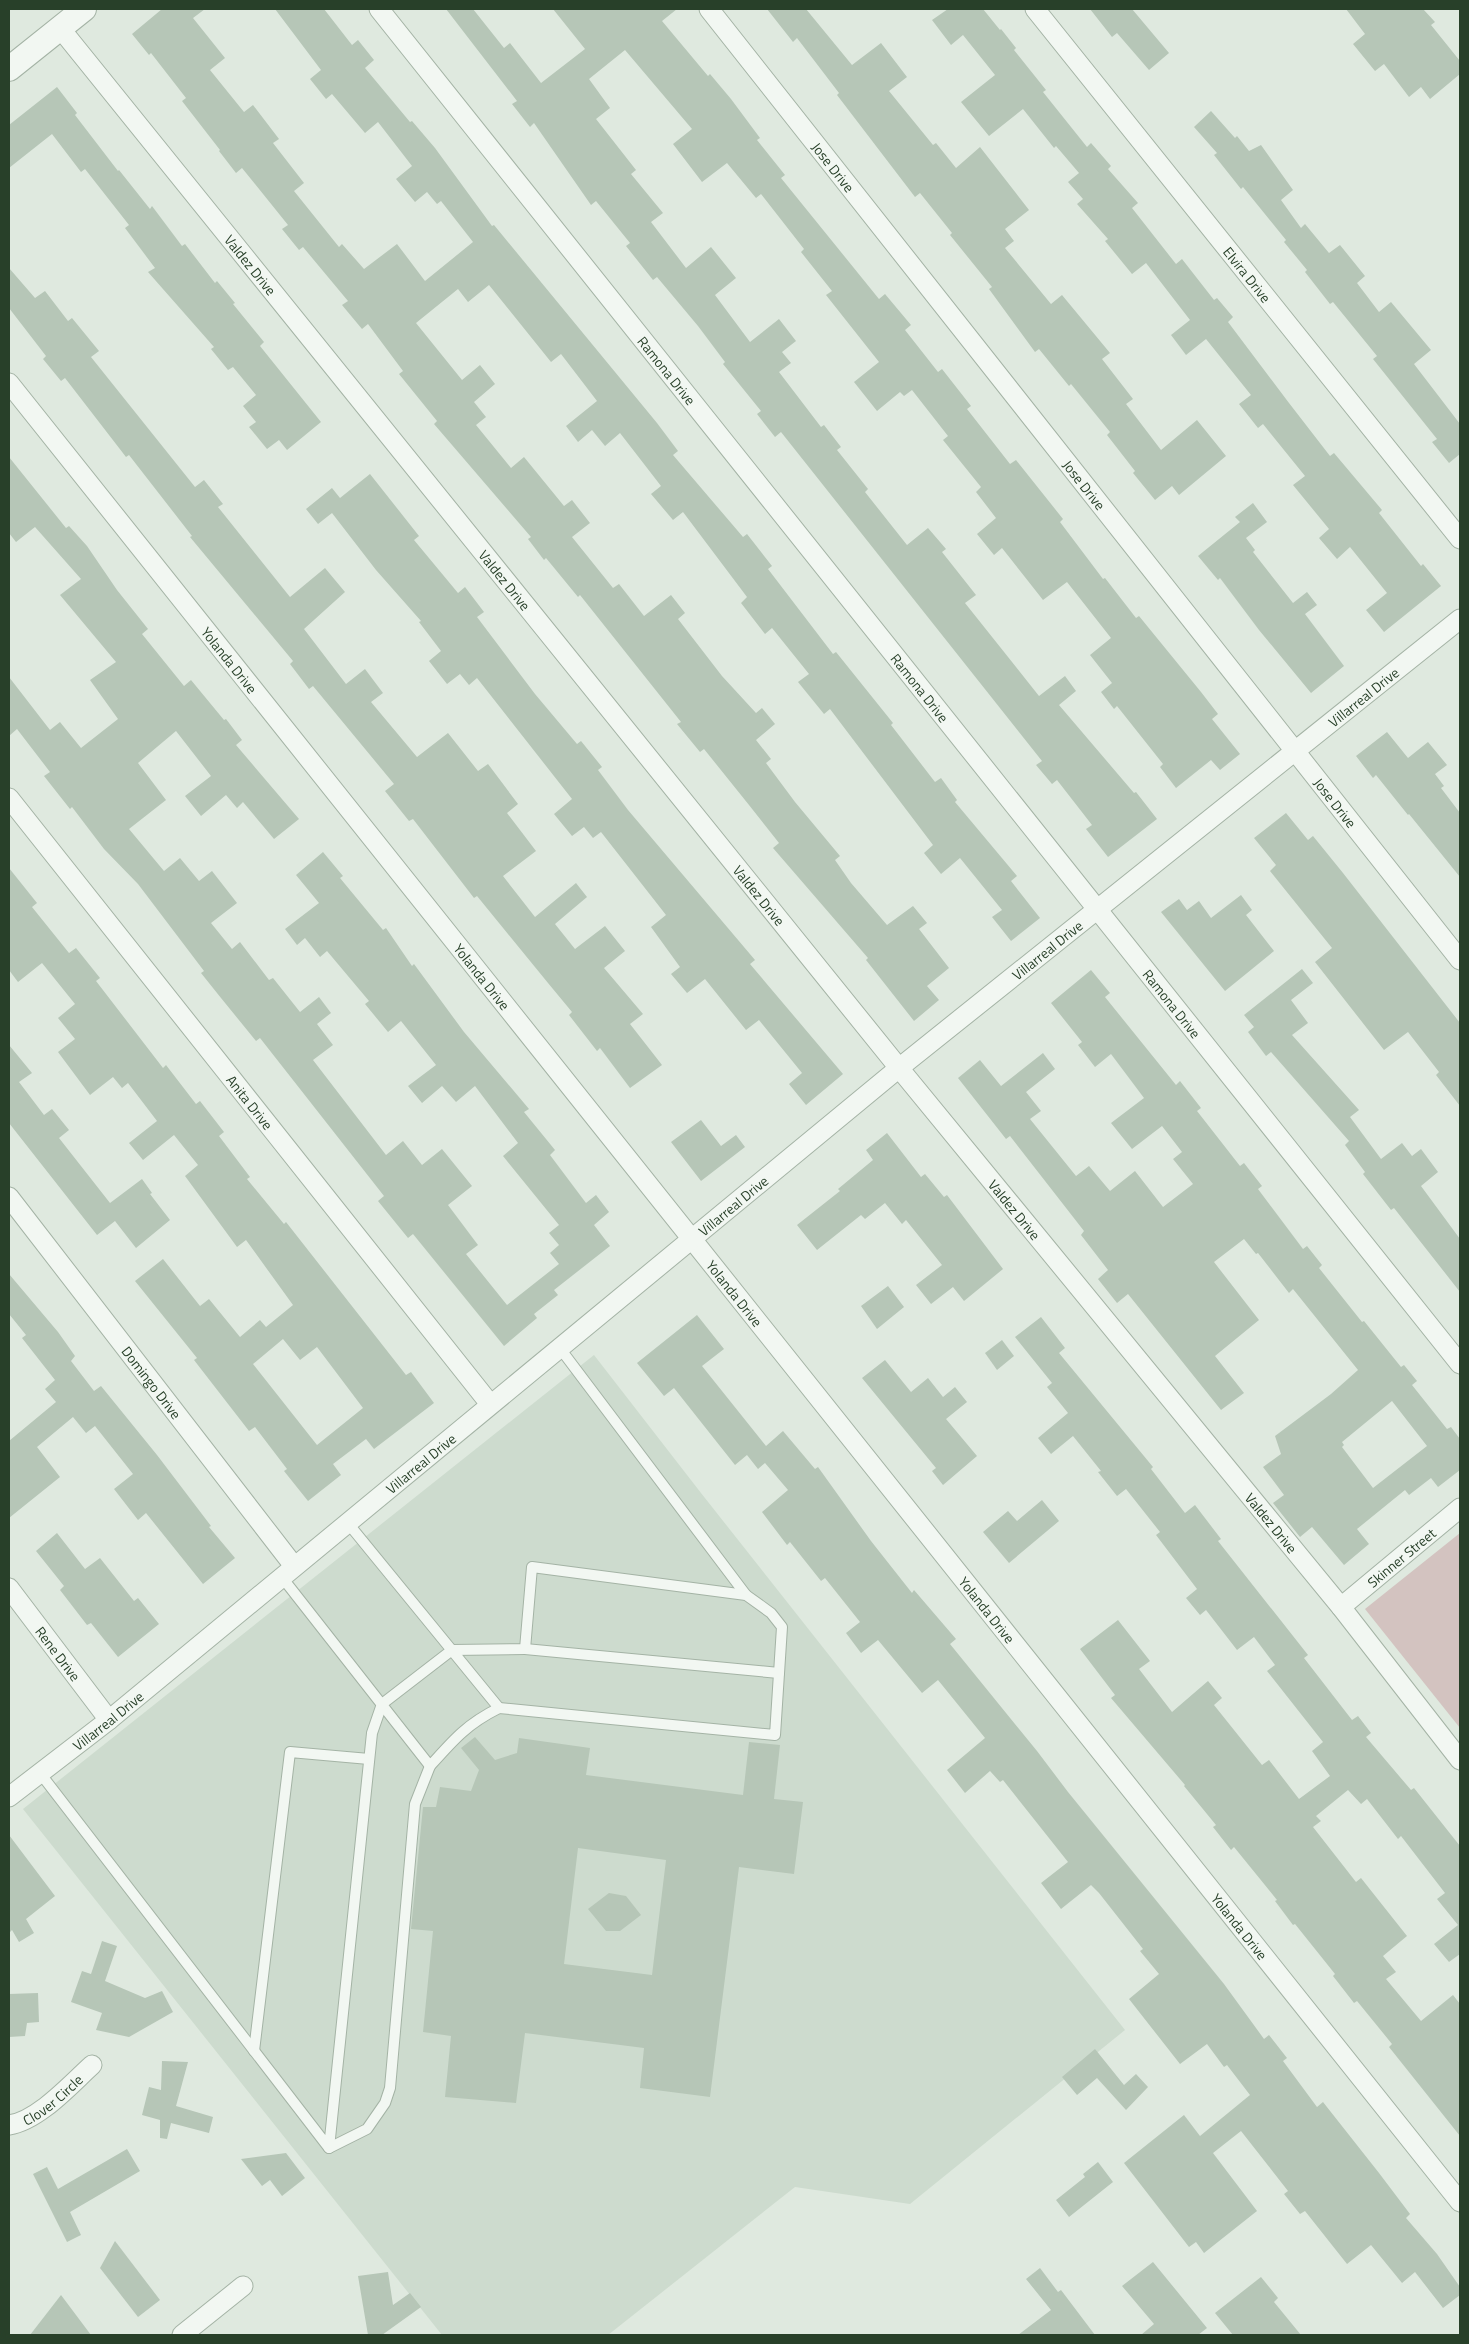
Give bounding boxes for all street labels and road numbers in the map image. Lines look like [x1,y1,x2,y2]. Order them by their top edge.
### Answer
street label: Jose Drive [807,137,860,196]
street label: Valdez Drive [220,230,282,299]
street label: Elvira Drive [1219,242,1277,307]
street label: Ramona Drive [633,331,701,409]
street label: Jose Drive [1058,455,1111,514]
street label: Valdez Drive [474,545,536,615]
street label: Yolanda Drive [197,622,263,698]
street label: Ramona Drive [886,649,954,727]
street label: Villarreal Drive [1323,662,1403,731]
street label: Jose Drive [1309,773,1362,832]
street label: Valdez Drive [728,860,790,930]
street label: Villarreal Drive [1007,915,1087,984]
street label: Yolanda Drive [449,939,515,1014]
street label: Ramona Drive [1138,964,1206,1042]
street label: Anita Drive [222,1070,279,1134]
street label: Villarreal Drive [693,1170,772,1240]
street label: Valdez Drive [984,1175,1046,1244]
street label: Yolanda Drive [702,1255,768,1331]
street label: Domingo Drive [117,1341,187,1423]
street label: Villarreal Drive [381,1428,460,1498]
street label: Valdez Drive [1241,1488,1303,1557]
street label: Skinner Street [1362,1522,1440,1592]
street label: Yolanda Drive [954,1572,1021,1647]
street label: Rene Drive [31,1622,86,1685]
street label: Villarreal Drive [68,1686,148,1755]
street label: Yolanda Drive [1207,1888,1273,1964]
street label: Clover Circle [19,2069,87,2130]

